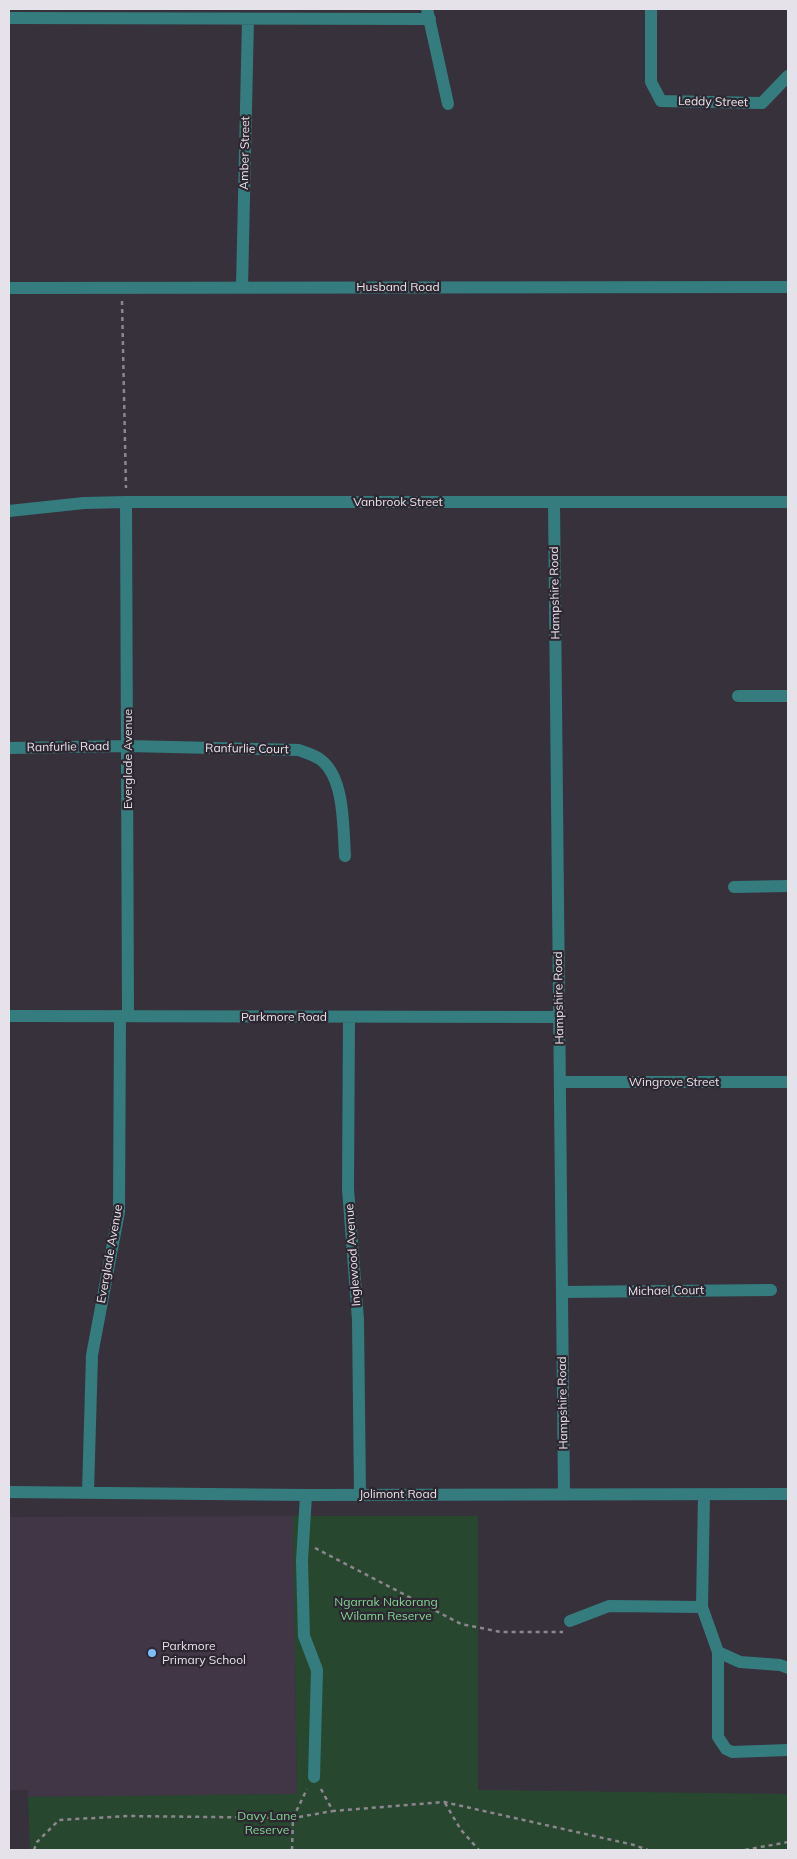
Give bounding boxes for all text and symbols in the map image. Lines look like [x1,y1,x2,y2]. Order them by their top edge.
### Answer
street label: Leddy Street [678,94,748,110]
street label: Amber Street [237,116,253,190]
street label: Husband Road [356,280,440,294]
street label: Vanbrook Street [353,495,443,509]
street label: Hampshire Road [547,546,563,640]
street label: Everglade Avenue [121,709,135,809]
street label: Ranfurlie Road [27,739,109,755]
street label: Ranfurlie Court [205,741,289,757]
street label: Hampshire Road [551,951,567,1045]
street label: Parkmore Road [241,1010,327,1024]
street label: Wingrove Street [629,1075,719,1089]
street label: Inglewood Avenue [342,1203,364,1307]
street label: Everglade Avenue [94,1204,126,1304]
street label: Michael Court [628,1283,704,1299]
street label: Hampshire Road [555,1356,571,1450]
street label: Jolimont Road [359,1487,437,1501]
park label: Ngarrak Nakorang Wilamn Reserve [334,1595,438,1623]
place label: Parkmore Primary School [162,1639,246,1667]
marker: Parkmore Primary School [146,1647,158,1659]
park label: Davy Lane Reserve [237,1809,297,1837]

